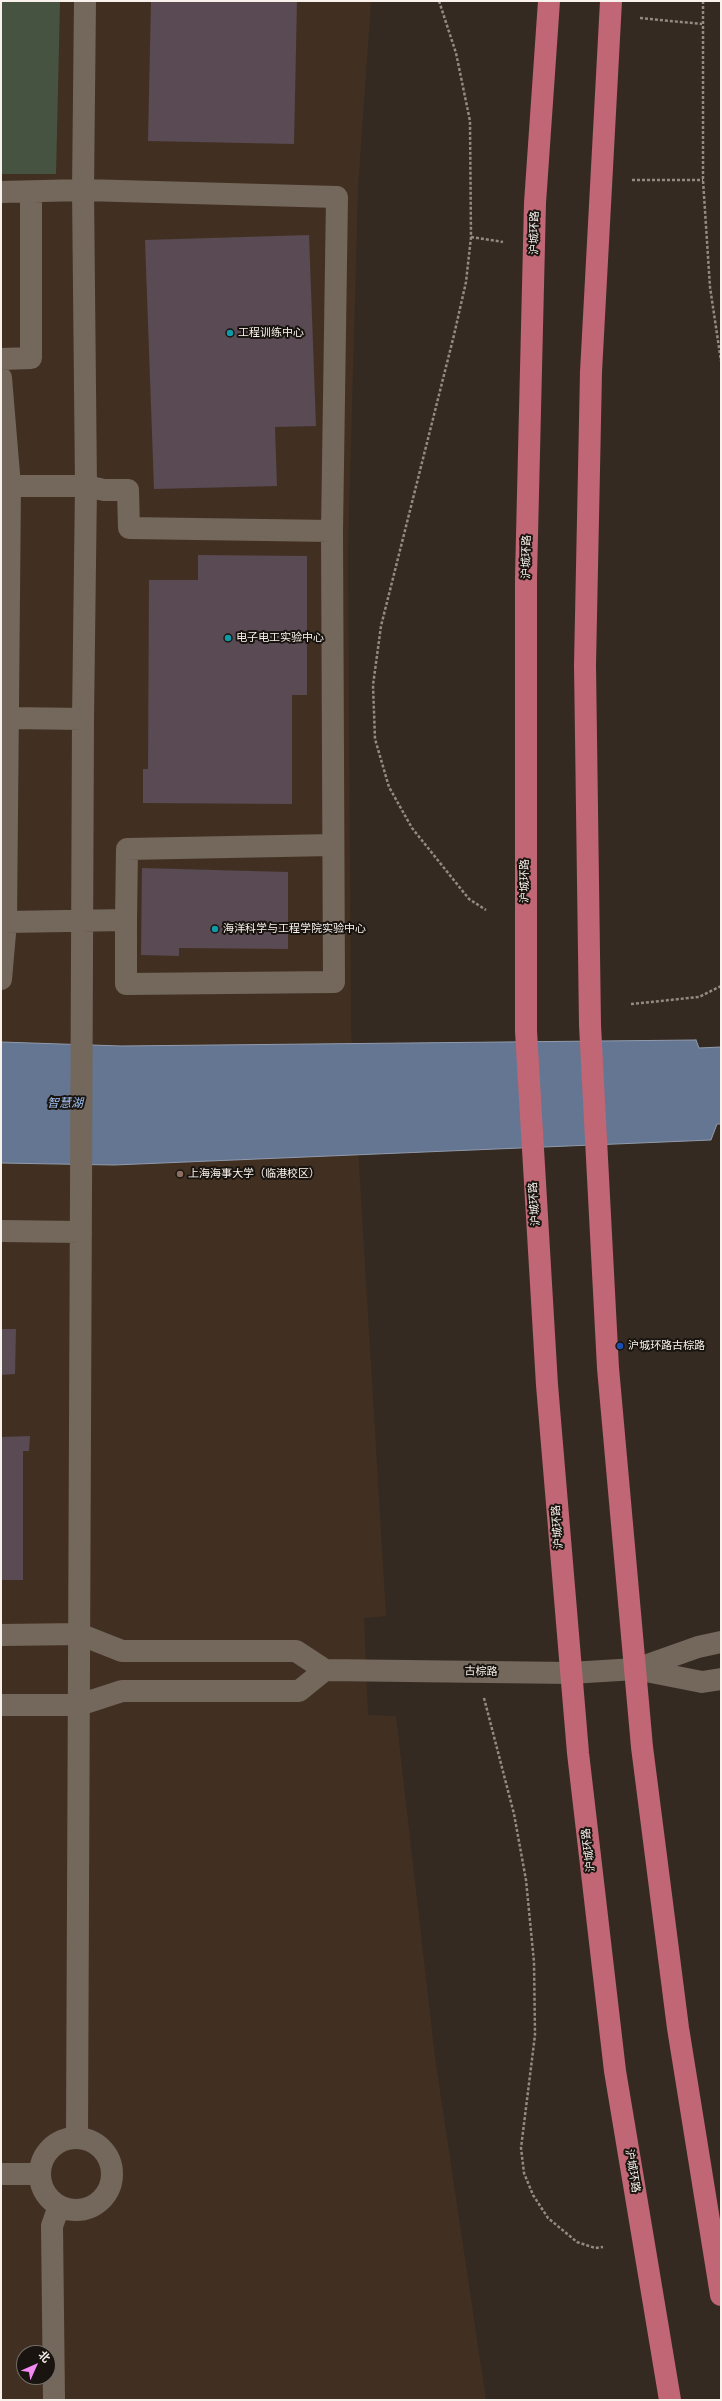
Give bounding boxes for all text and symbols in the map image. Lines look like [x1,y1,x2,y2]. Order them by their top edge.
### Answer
street label: 沪城环路 [528,211,542,255]
place label: 工程训练中心 [238,326,304,340]
marker: 工程训练中心 [225,328,235,338]
street label: 沪城环路 [520,535,534,579]
place label: 电子电工实验中心 [236,631,324,645]
marker: 电子电工实验中心 [223,633,233,643]
street label: 沪城环路 [518,859,532,903]
place label: 海洋科学与工程学院实验中心 [223,922,366,936]
marker: 海洋科学与工程学院实验中心 [210,924,220,934]
water label: 智慧湖 [47,1097,83,1111]
place label: 上海海事大学（临港校区） [188,1167,320,1181]
marker: 上海海事大学（临港校区） [175,1169,185,1179]
street label: 沪城环路 [527,1182,543,1226]
place label: 沪城环路古棕路 [628,1339,705,1353]
marker: 沪城环路古棕路 [615,1341,625,1351]
street label: 沪城环路 [550,1505,566,1549]
street label: 古棕路 [464,1665,498,1679]
street label: 沪城环路 [580,1827,598,1873]
street label: 沪城环路 [622,2148,642,2194]
north arrow [16,2345,56,2385]
text: 北 [35,2348,53,2366]

